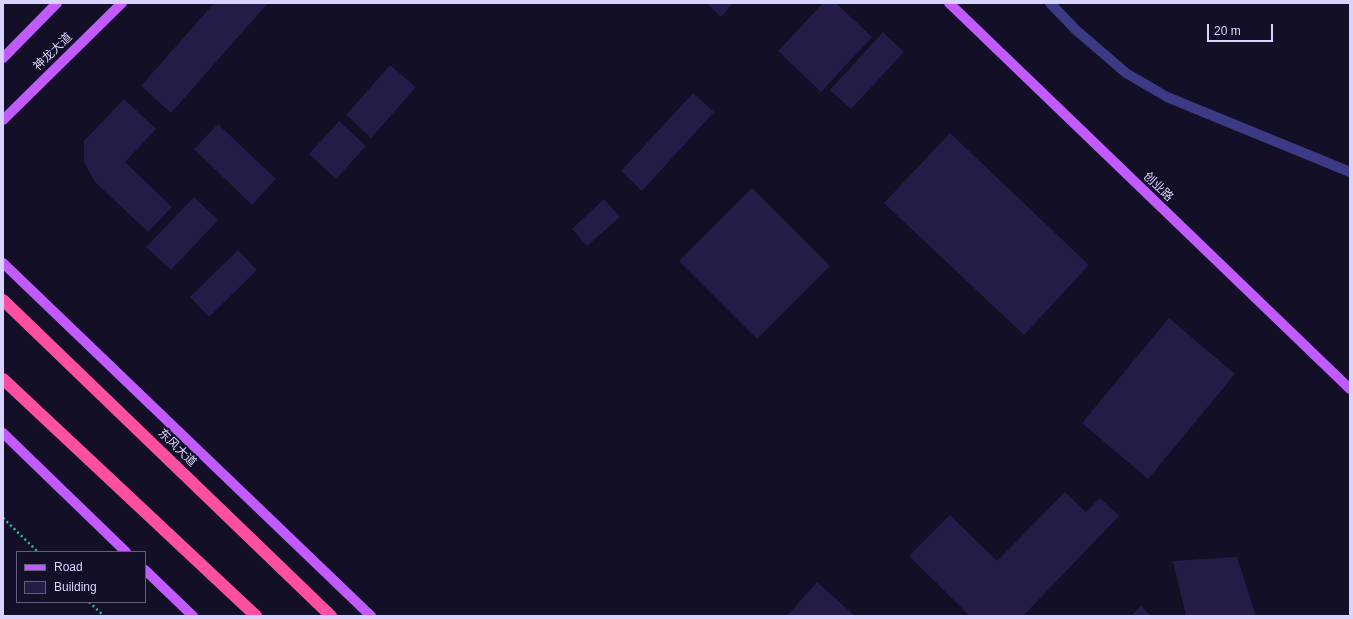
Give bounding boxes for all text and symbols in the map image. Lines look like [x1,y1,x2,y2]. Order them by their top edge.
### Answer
scale bar [1209,16,1275,42]
text: 20 m [1214,24,1241,38]
street label: 神龙大道 [31,30,75,74]
street label: 创业路 [1140,169,1176,205]
street label: 东风大道 [155,426,199,470]
legend [16,551,146,603]
text: Road [54,560,83,574]
text: Building [54,580,97,594]

